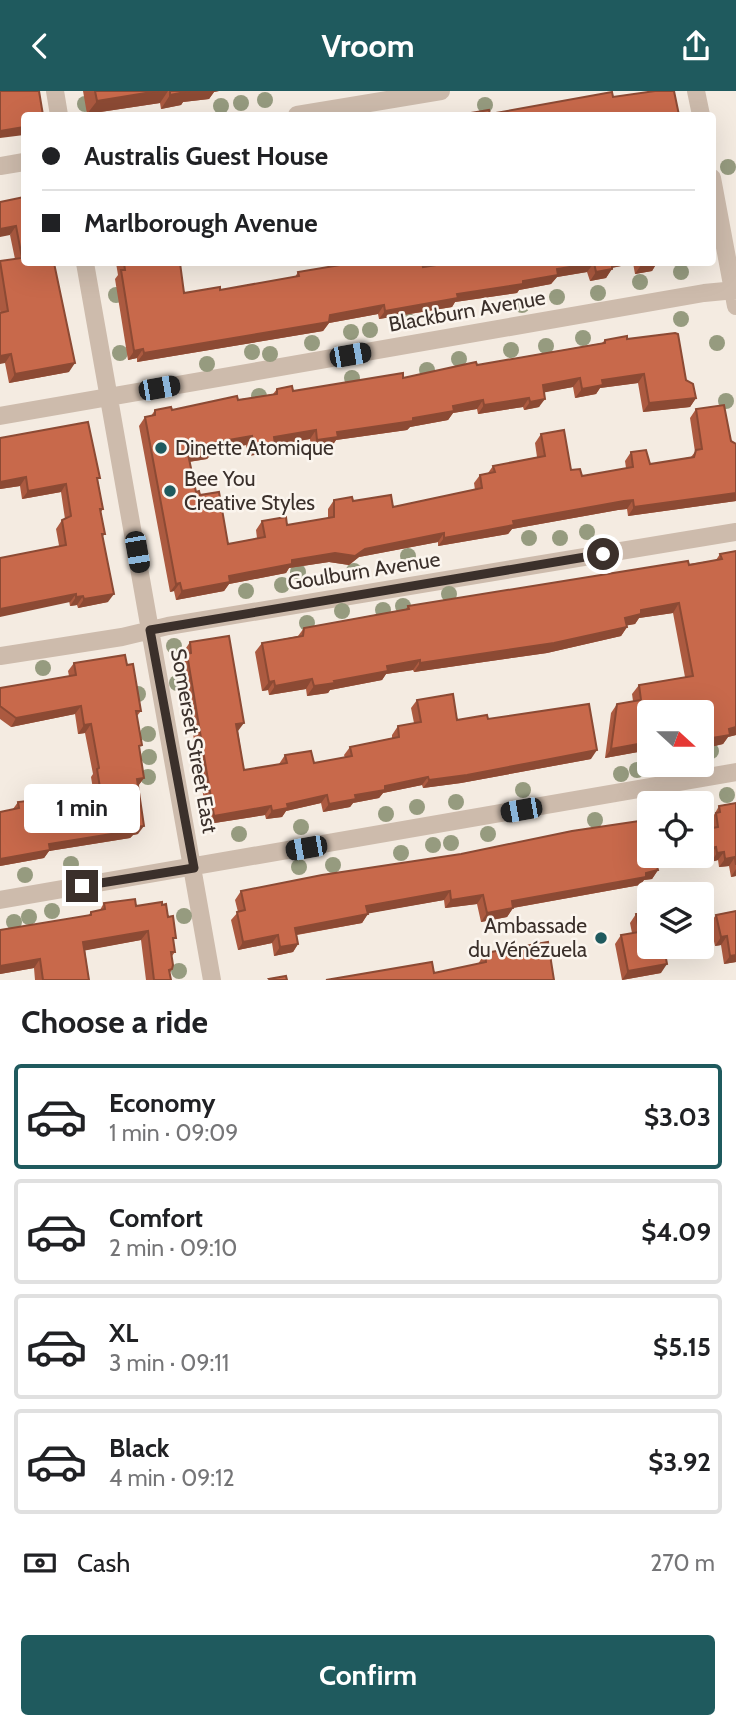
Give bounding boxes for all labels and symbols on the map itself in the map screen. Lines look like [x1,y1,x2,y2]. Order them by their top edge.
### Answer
street label: Blackburn Avenue [387,284,547,337]
car [328,341,373,369]
car [137,374,182,402]
place label: Dinette Atomique [175,435,334,460]
marker: Dinette Atomique [153,440,169,456]
place label: Bee You Creative Styles [184,466,315,515]
marker: Bee You Creative Styles [162,483,178,499]
car [124,529,151,575]
route start [587,538,619,570]
street label: Goulburn Avenue [286,546,442,595]
street label: Somerset Street East [166,647,223,835]
north arrow [637,700,714,777]
callout: 1 min [24,785,140,833]
car [499,796,544,824]
car [284,834,329,862]
route end [66,870,98,902]
place label: Ambassade du Vénézuela [468,913,587,962]
marker: Ambassade du Vénézuela [593,930,609,946]

